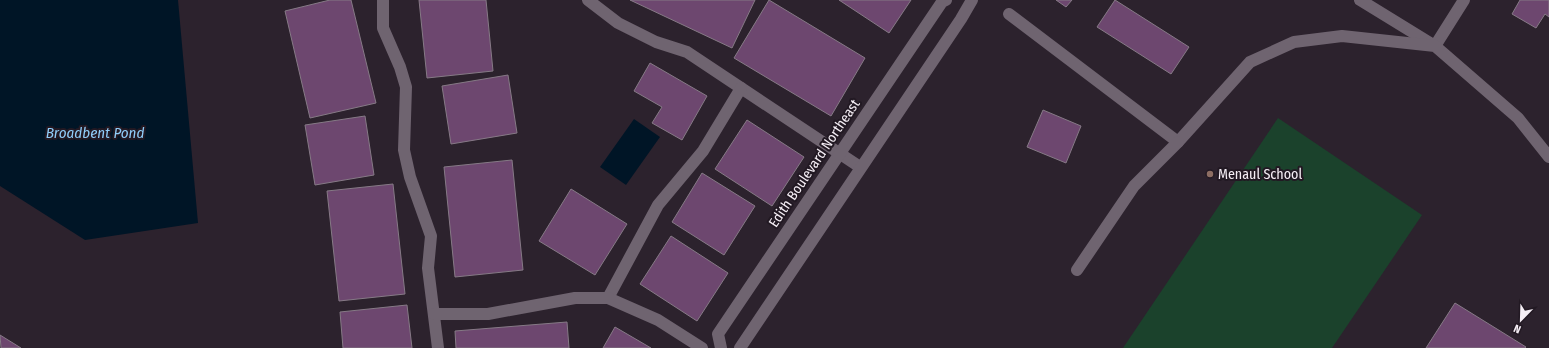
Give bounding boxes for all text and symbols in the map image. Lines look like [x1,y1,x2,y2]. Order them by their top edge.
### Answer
street label: Edith Boulevard Northeast [765,96,864,230]
water label: Broadbent Pond [46,124,144,142]
place label: Menaul School [1218,166,1302,183]
marker: Menaul School [1205,169,1215,179]
north arrow [1501,300,1541,340]
text: N [1512,321,1523,336]

